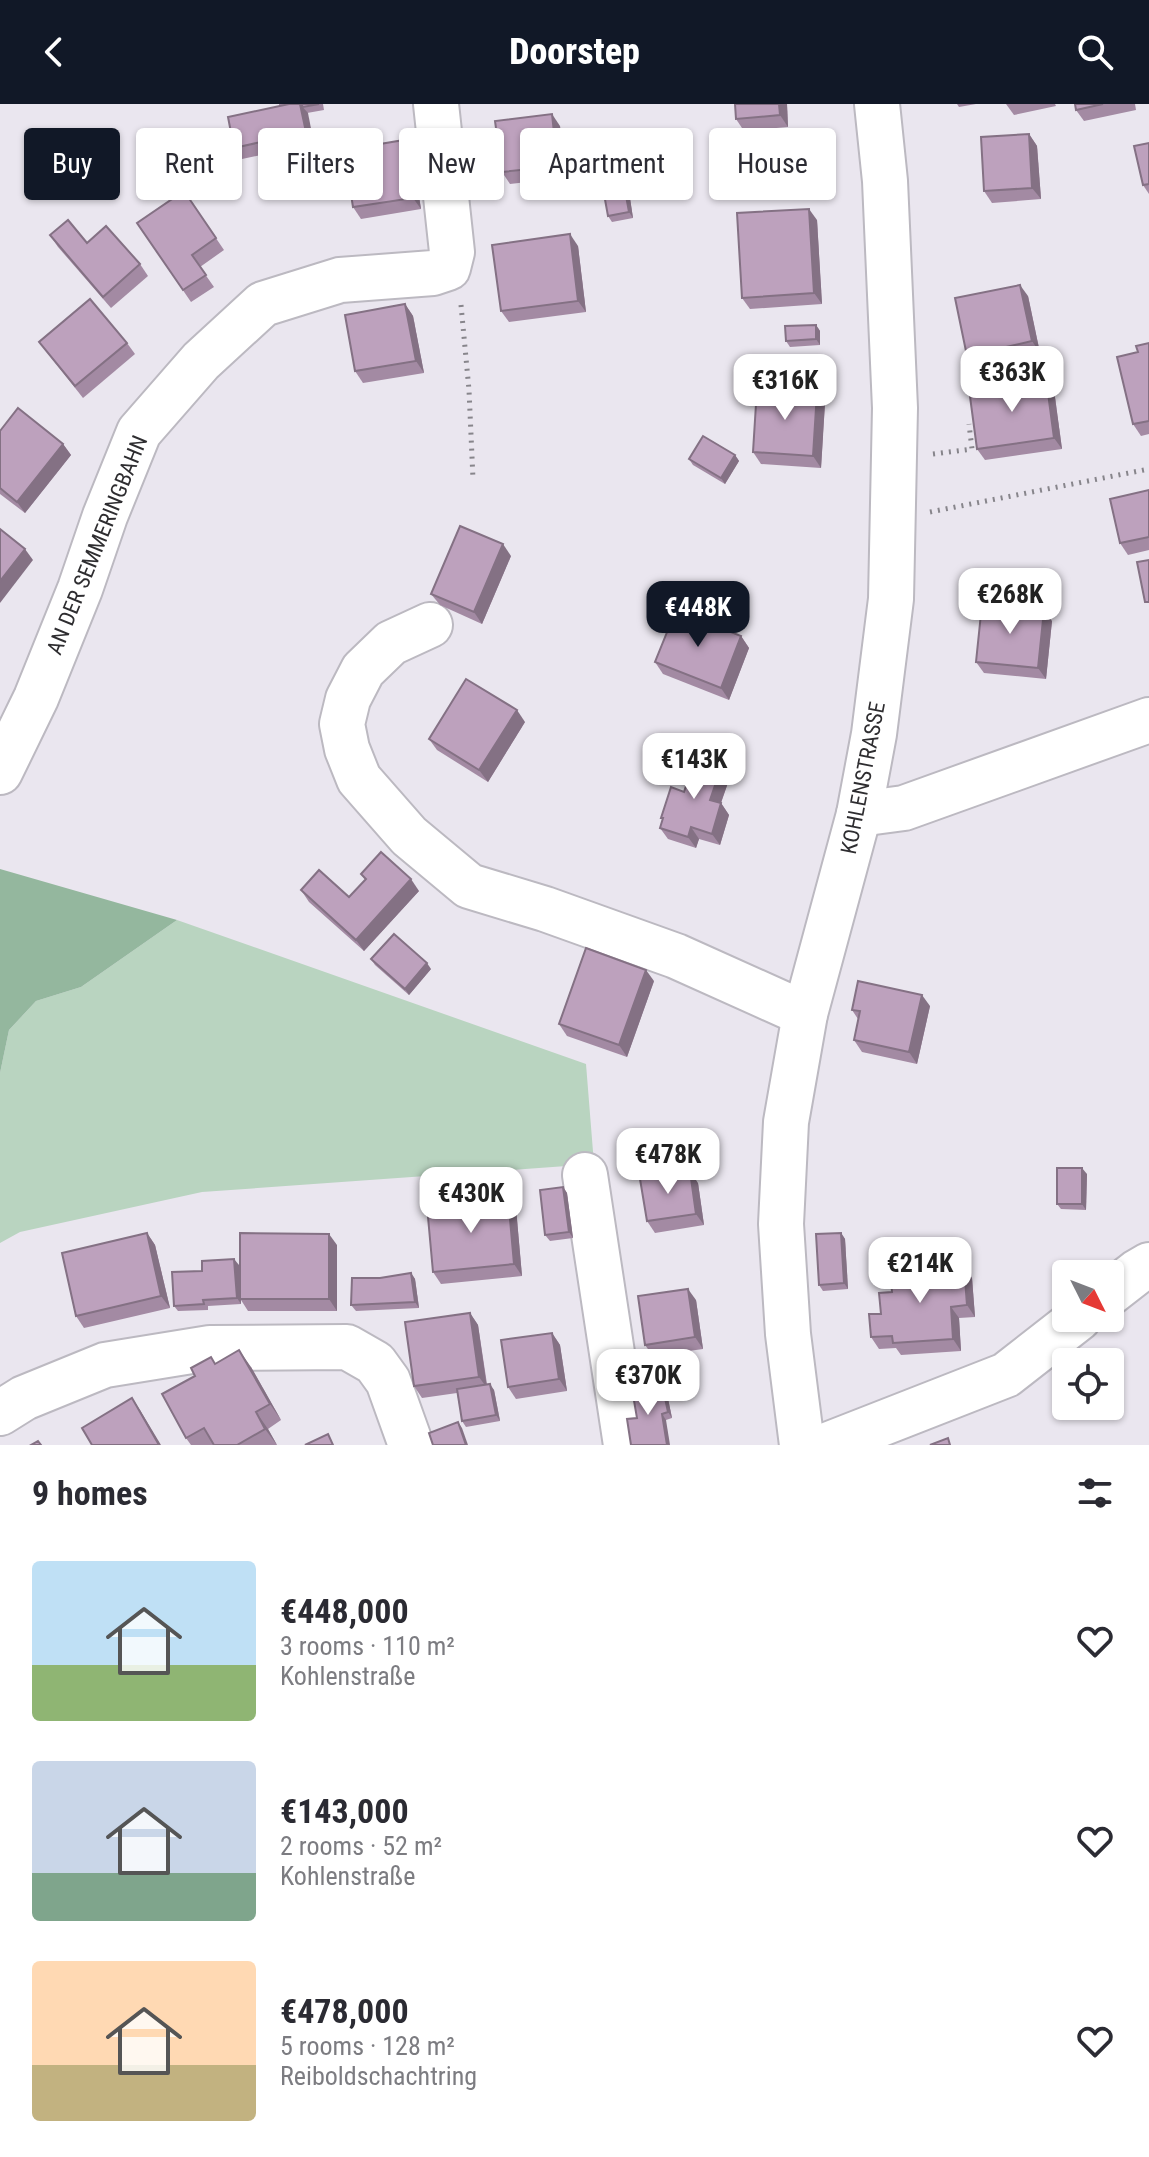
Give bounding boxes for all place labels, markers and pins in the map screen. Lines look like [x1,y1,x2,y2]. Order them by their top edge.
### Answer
pin: €363K [956,346,1068,414]
pin: €316K [729,354,841,422]
pin: €268K [954,568,1066,636]
pin: €448K [642,581,754,649]
pin: €143K [638,733,750,801]
pin: €478K [612,1128,724,1196]
pin: €430K [415,1167,527,1235]
pin: €214K [864,1237,976,1305]
pin: €370K [592,1349,704,1417]

